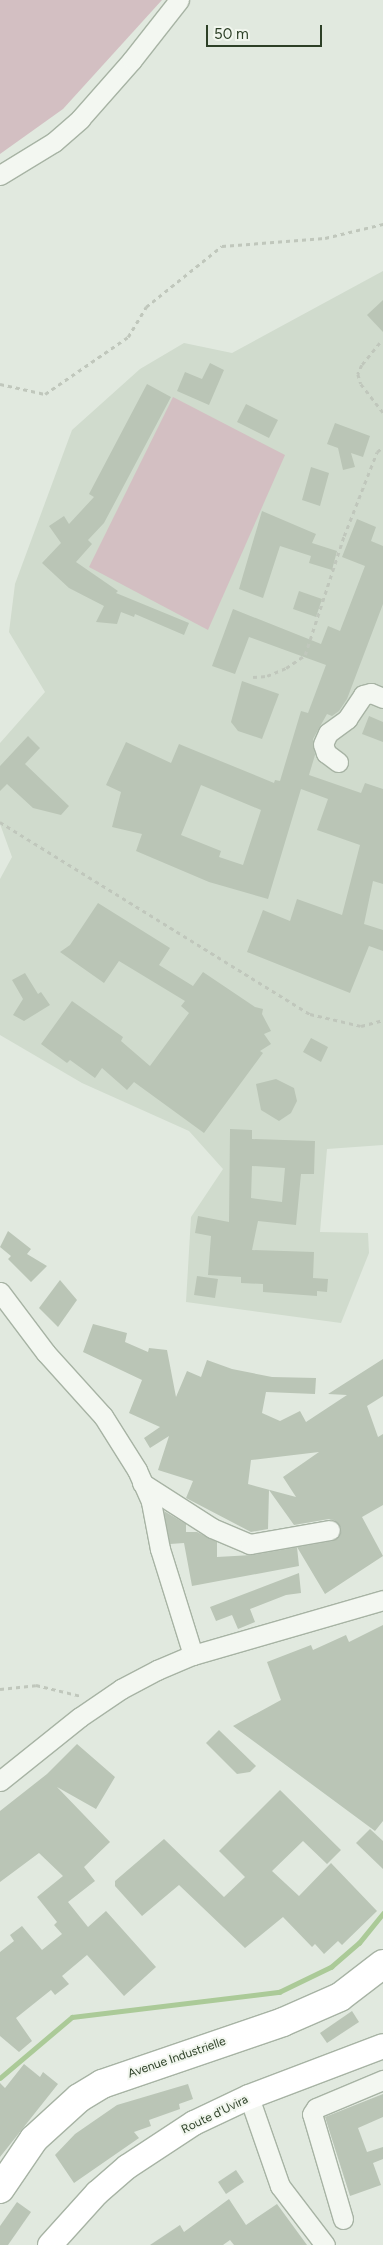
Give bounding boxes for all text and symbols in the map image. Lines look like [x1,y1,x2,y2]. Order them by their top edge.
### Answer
scale bar [208,15,324,47]
text: 50 m [214,25,249,43]
street label: Avenue Industrielle [126,2034,228,2082]
street label: Route d'Uvira [179,2093,251,2137]

